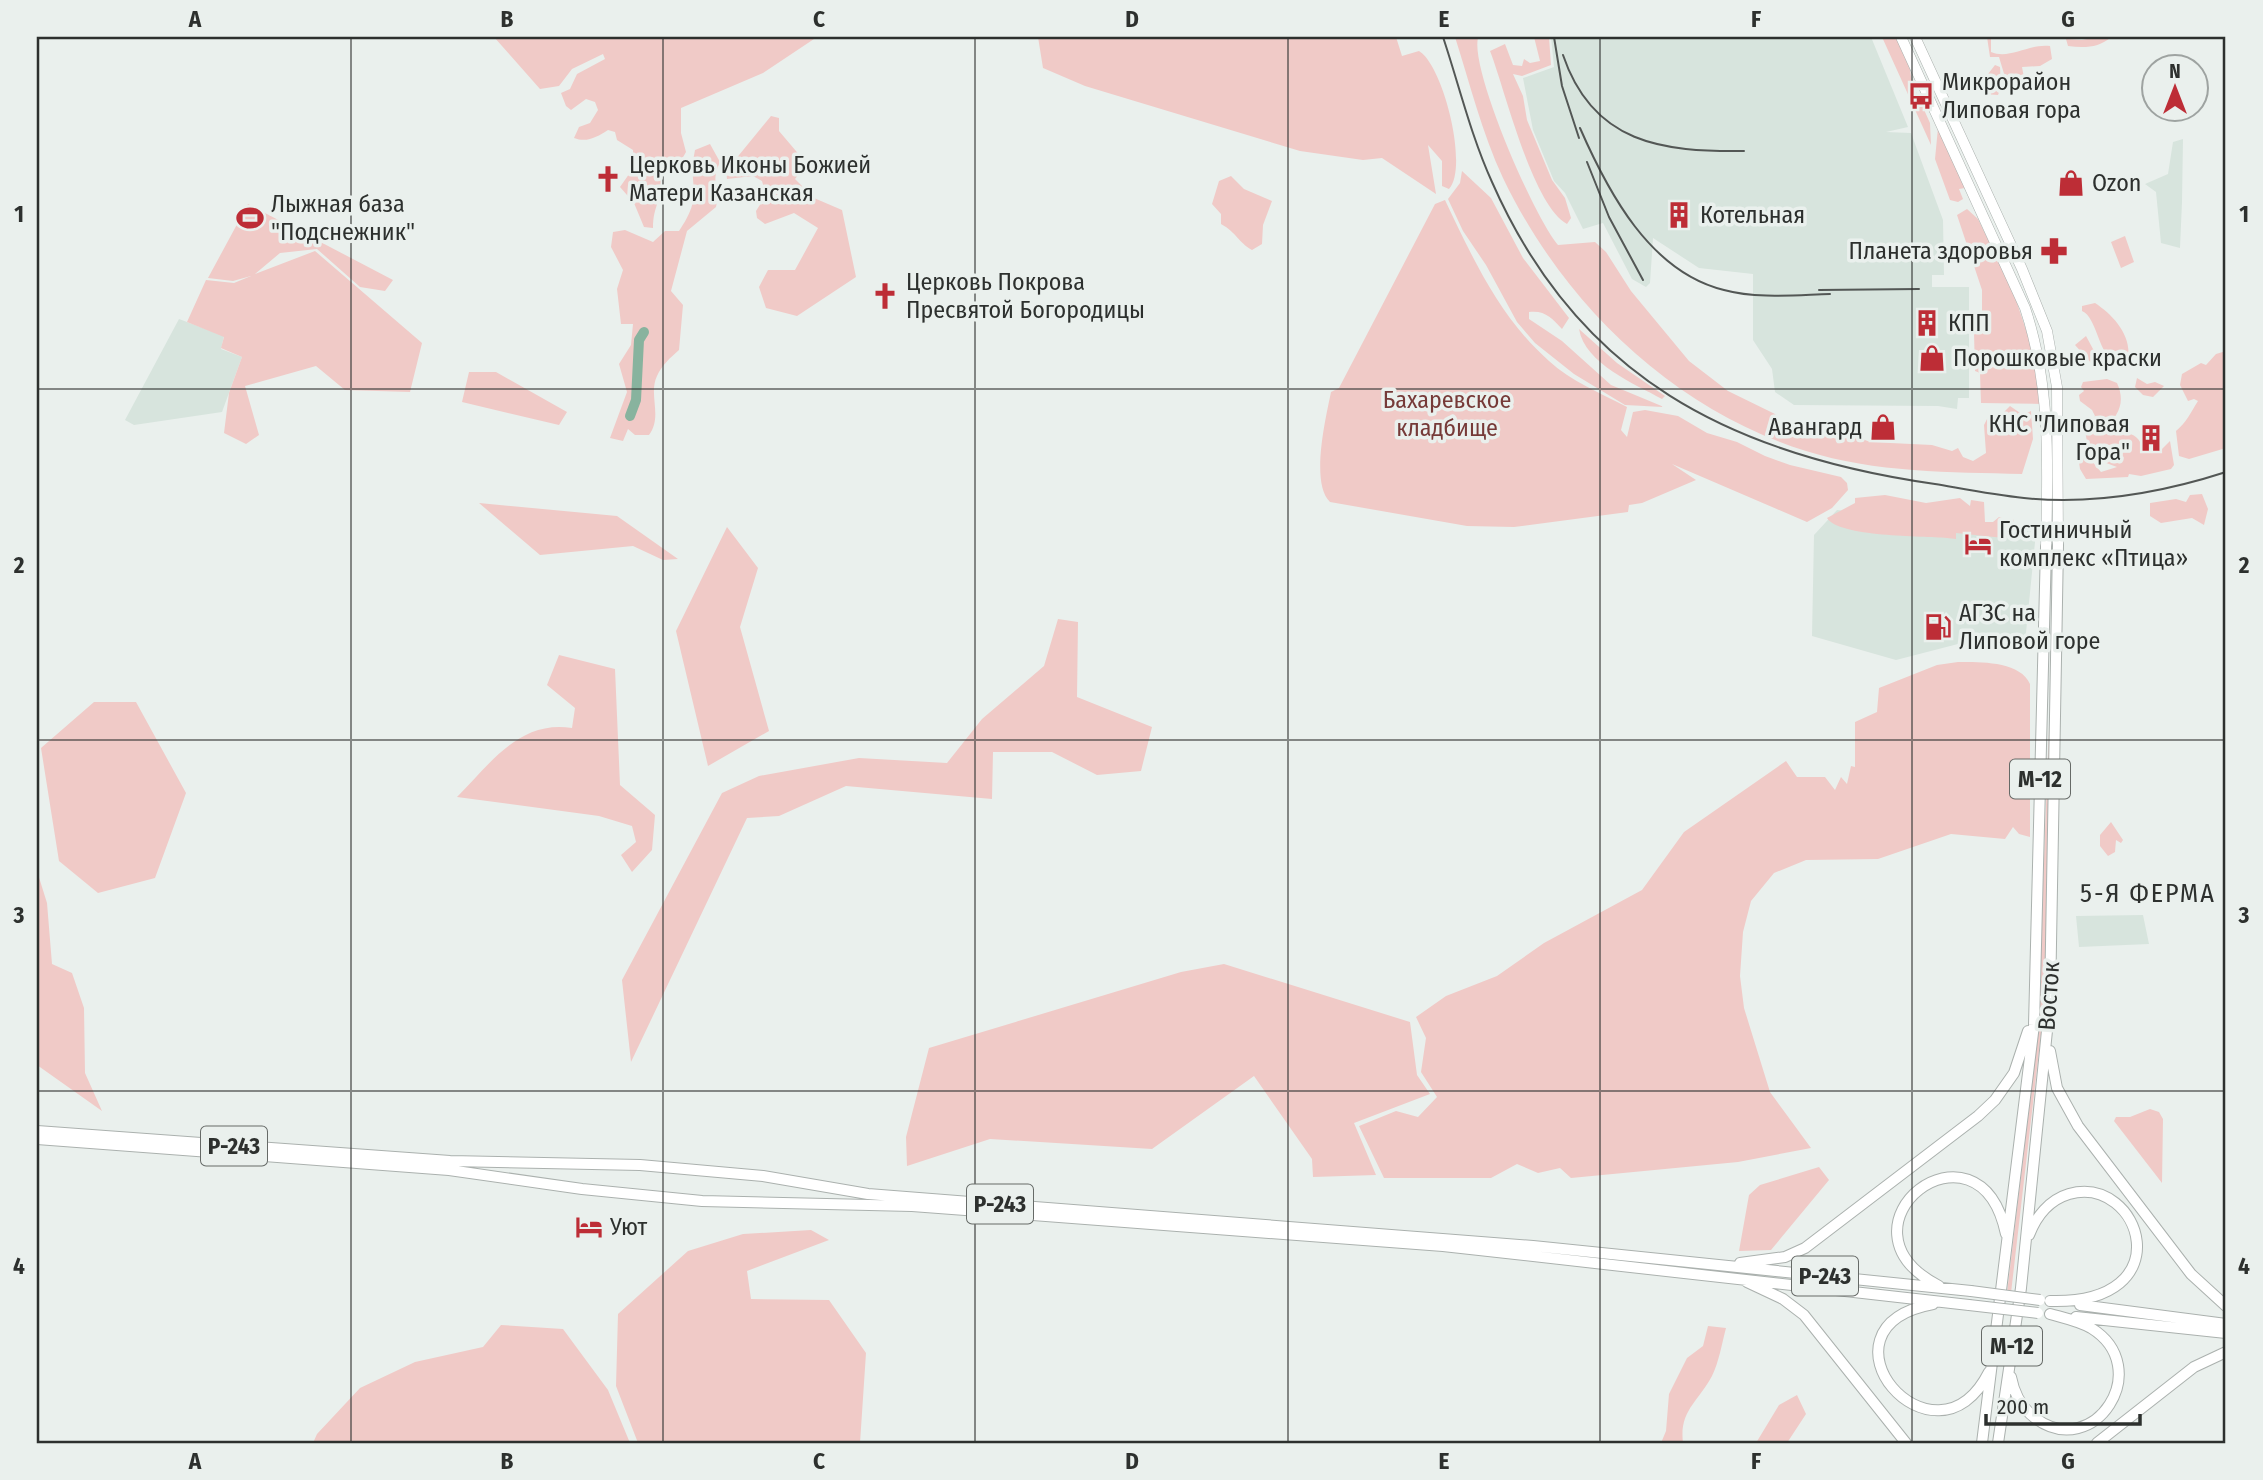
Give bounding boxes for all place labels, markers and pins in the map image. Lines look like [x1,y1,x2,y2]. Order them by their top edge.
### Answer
place label: Микрорайон Липовая гора [1942,68,2081,124]
bus stop icon: Микрорайон Липовая гора [1906,81,1936,111]
place label: Церковь Иконы Божией Матери Казанская [629,151,871,207]
church icon: Церковь Иконы Божией Матери Казанская [593,164,623,194]
shop icon: Ozon [2056,168,2086,198]
place label: Ozon [2092,169,2141,197]
place label: Лыжная база "Подснежник" [271,190,415,246]
building icon: Котельная [1664,200,1694,230]
place label: Котельная [1700,201,1805,229]
sports icon: Лыжная база "Подснежник" [235,203,265,233]
pharmacy icon: Планета здоровья [2039,236,2069,266]
place label: Планета здоровья [1848,237,2033,265]
place label: Церковь Покрова Пресвятой Богородицы [906,268,1145,324]
church icon: Церковь Покрова Пресвятой Богородицы [870,281,900,311]
building icon: КПП [1912,308,1942,338]
place label: КПП [1948,309,1990,337]
shop icon: Порошковые краски [1917,343,1947,373]
place label: Порошковые краски [1953,344,2162,372]
place label: КНС "Липовая Гора" [1989,410,2130,466]
shop icon: Авангард [1868,412,1898,442]
place label: Авангард [1768,413,1862,441]
building icon: КНС "Липовая Гора" [2136,423,2166,453]
place label: Гостиничный комплекс «Птица» [1999,516,2188,572]
hotel icon: Гостиничный комплекс «Птица» [1963,529,1993,559]
place label: АГЗС на Липовой горе [1959,599,2100,655]
fuel station icon: АГЗС на Липовой горе [1923,612,1953,642]
hotel icon: Уют [574,1212,604,1242]
place label: Уют [609,1213,647,1241]

